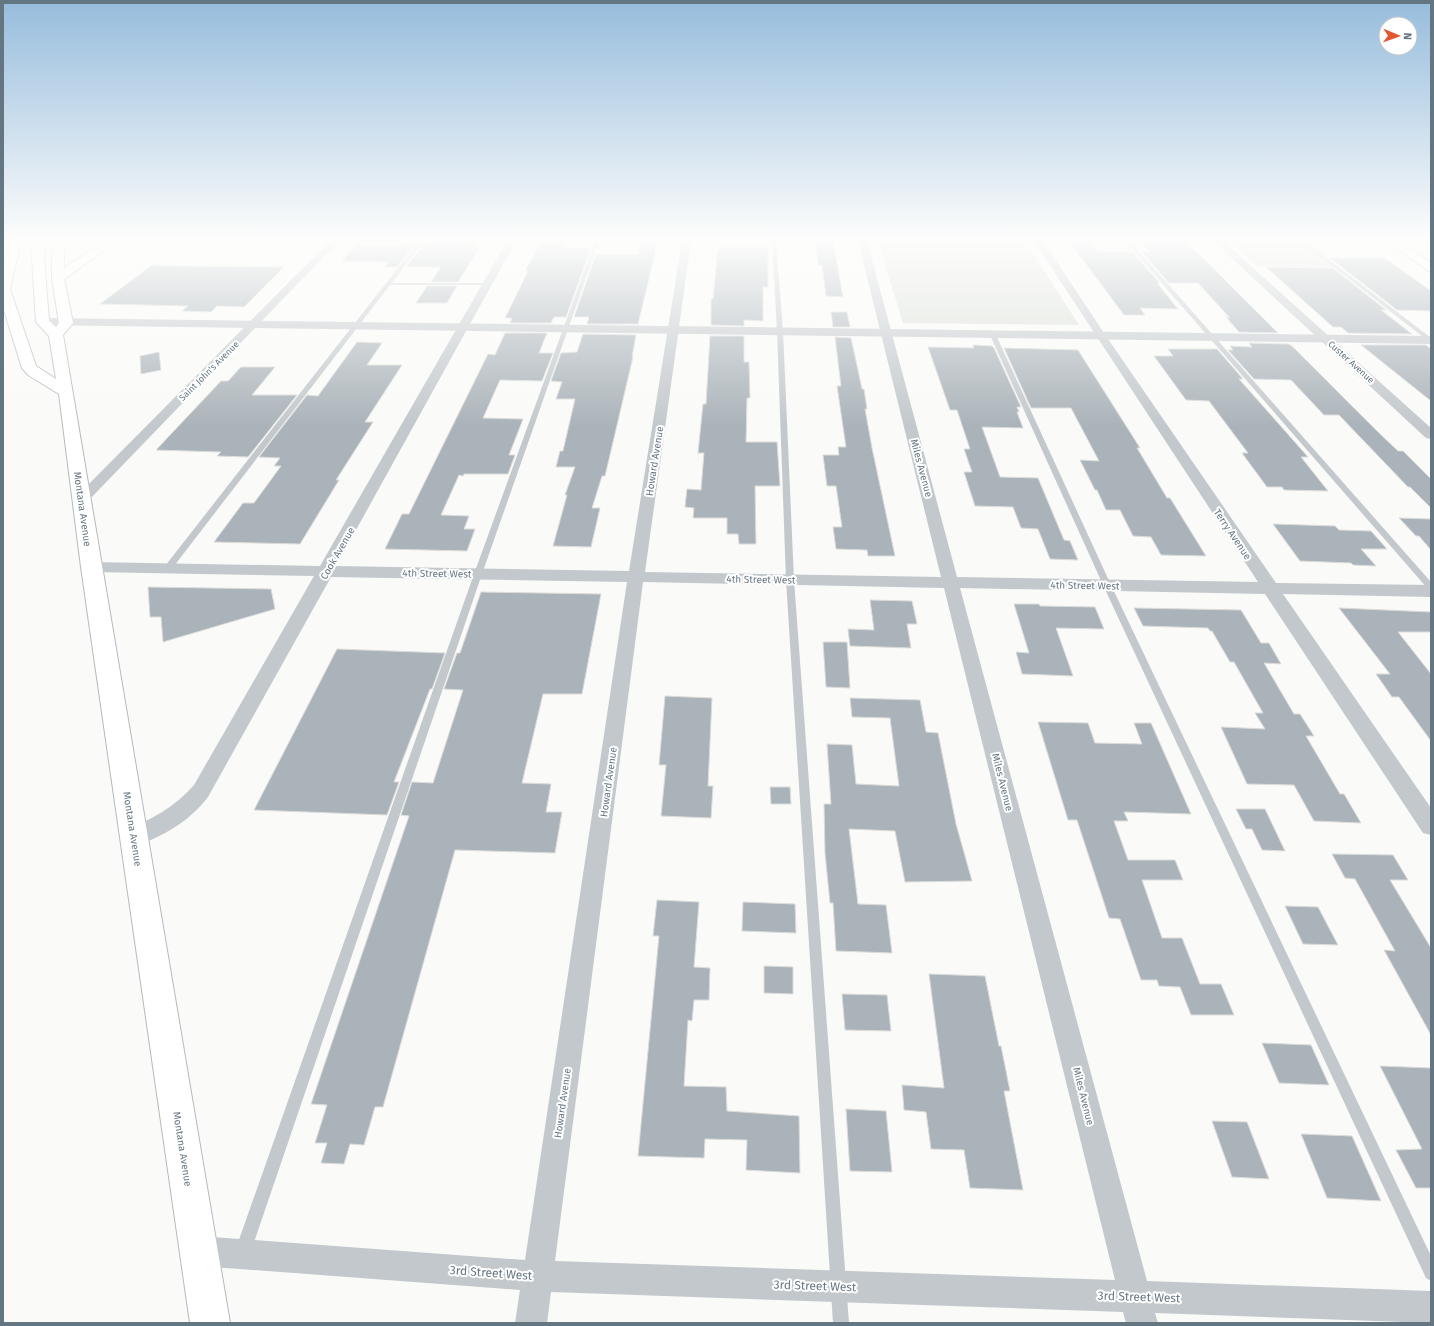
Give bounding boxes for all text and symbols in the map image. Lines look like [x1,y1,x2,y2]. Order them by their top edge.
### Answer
north arrow [1378,16,1418,56]
text: N [1401,32,1414,40]
street label: Saint John's Avenue [177,339,241,403]
street label: Custer Avenue [1326,339,1376,385]
street label: Howard Avenue [644,425,666,497]
street label: Miles Avenue [908,438,935,499]
street label: Montana Avenue [71,471,93,547]
street label: Terry Avenue [1211,507,1254,562]
street label: Cook Avenue [318,525,358,582]
street label: 4th Street West [402,567,472,581]
street label: 4th Street West [726,573,796,587]
street label: 4th Street West [1050,579,1120,593]
street label: Howard Avenue [598,746,620,818]
street label: Miles Avenue [989,752,1015,813]
street label: Montana Avenue [120,791,144,867]
street label: Miles Avenue [1070,1066,1096,1127]
street label: Howard Avenue [552,1067,574,1139]
street label: Montana Avenue [170,1111,194,1187]
street label: 3rd Street West [449,1263,533,1283]
street label: 3rd Street West [773,1278,857,1294]
street label: 3rd Street West [1097,1289,1181,1305]

